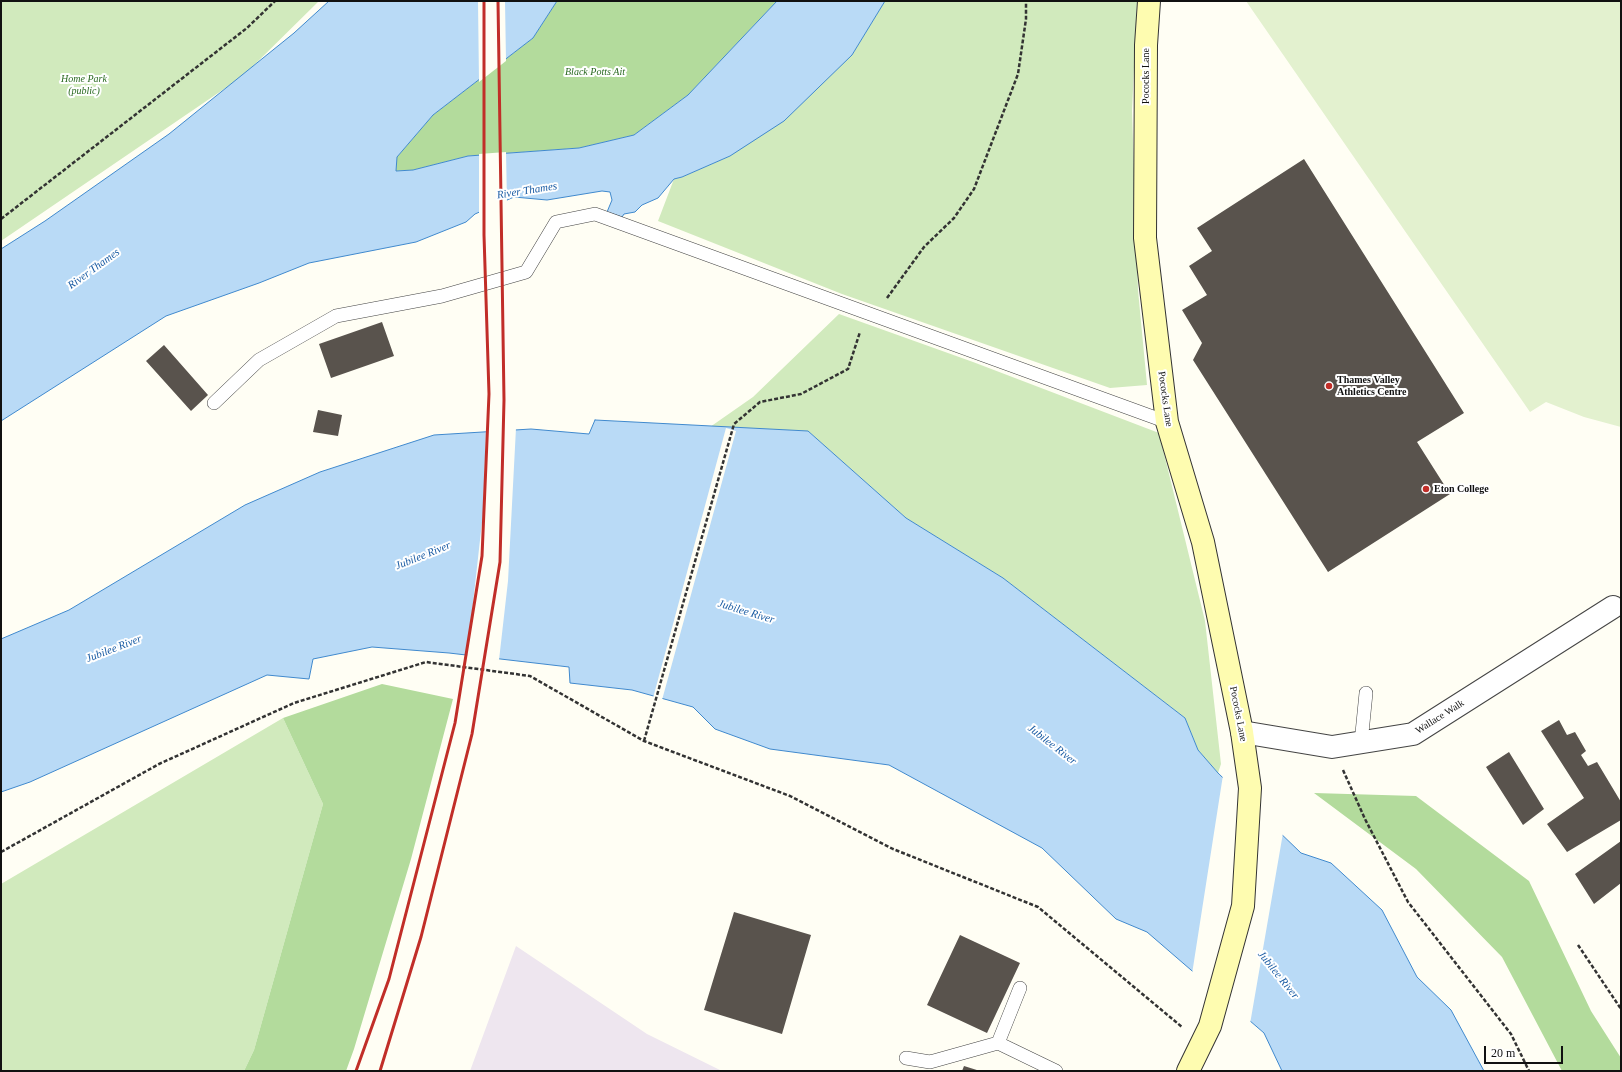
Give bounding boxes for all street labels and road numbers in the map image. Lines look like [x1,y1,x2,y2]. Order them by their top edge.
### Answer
street label: Pococks Lane [1140,48,1152,104]
street label: Pococks Lane [1155,371,1175,427]
street label: Pococks Lane [1227,685,1249,743]
street label: Wallace Walk [1413,697,1467,737]

